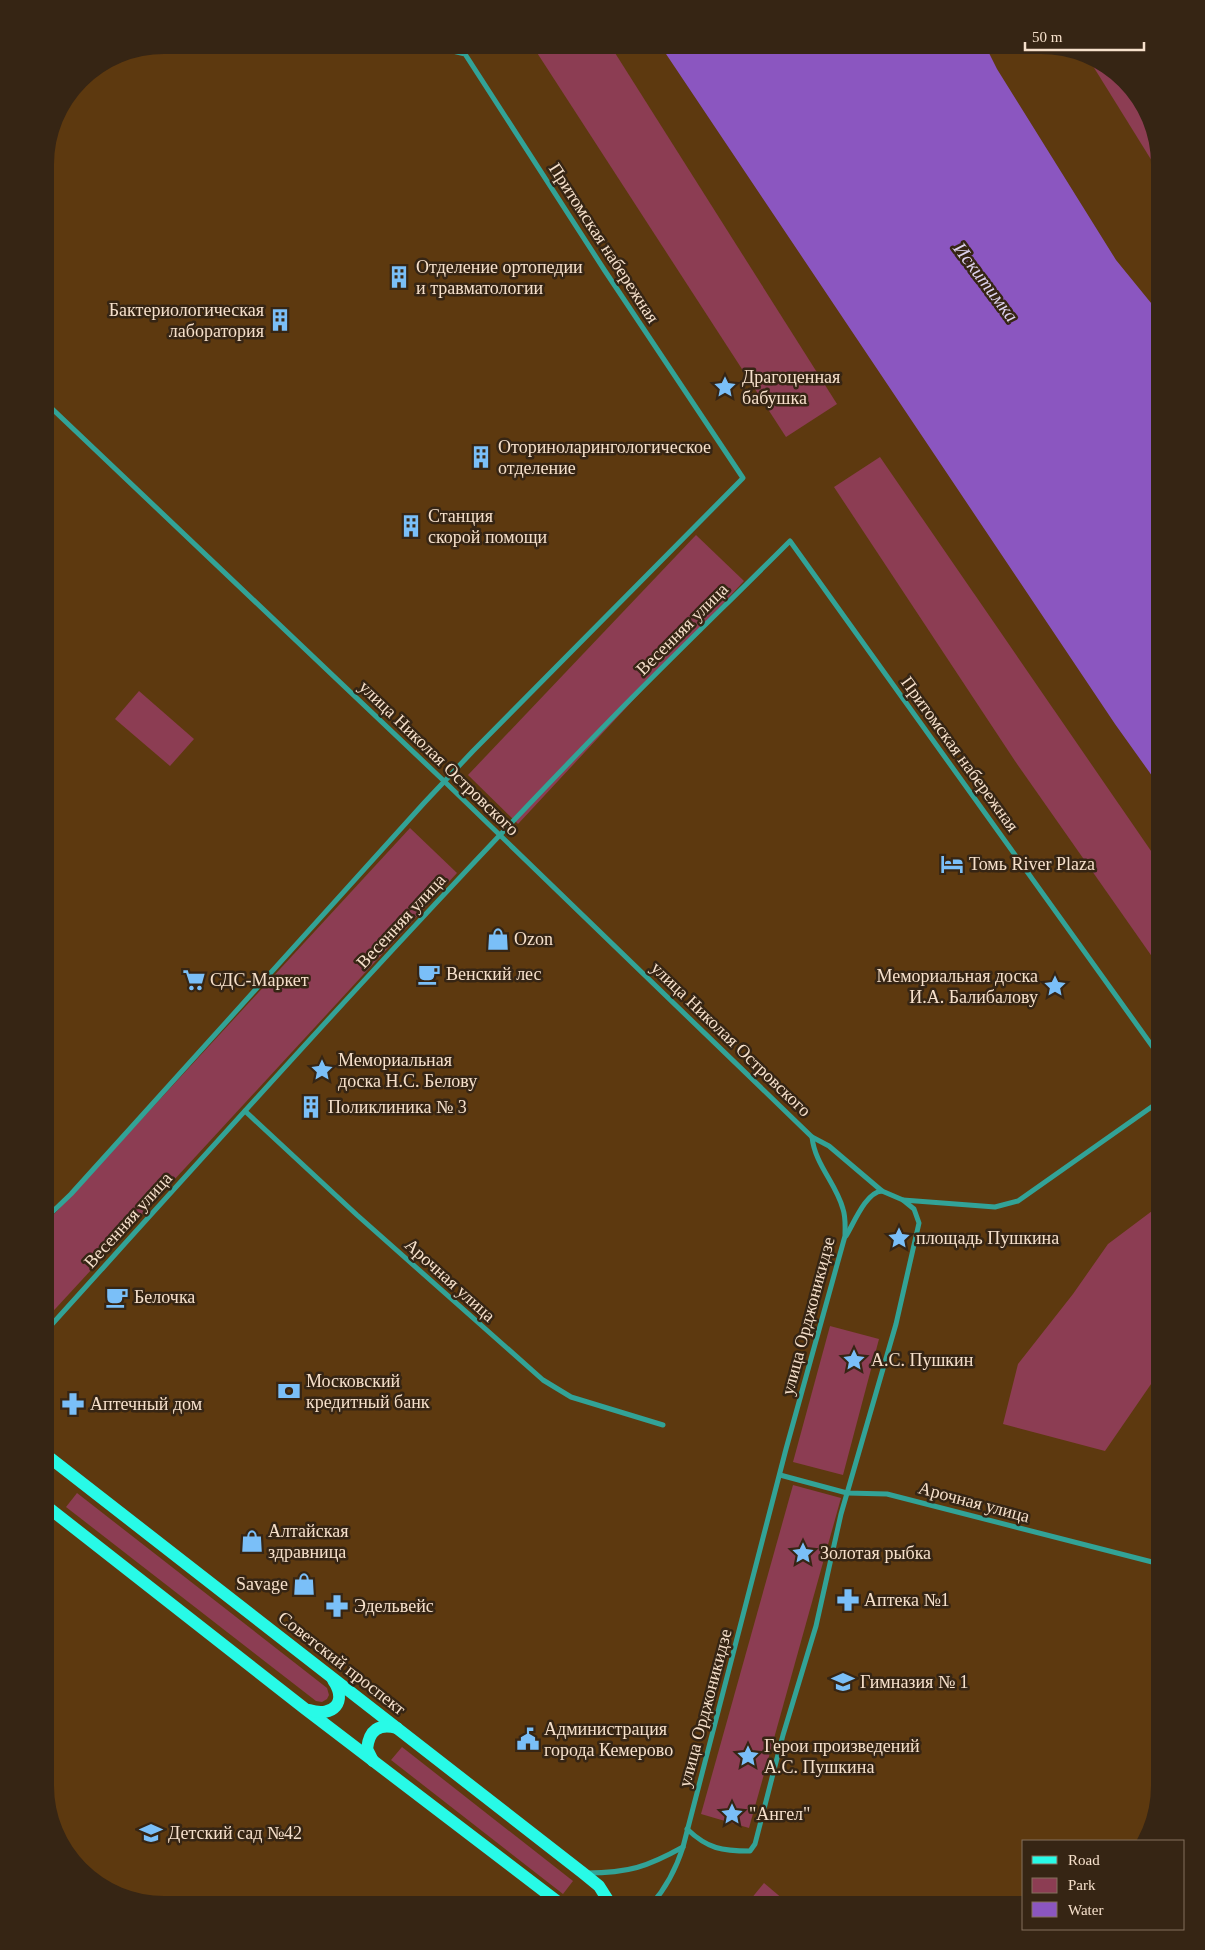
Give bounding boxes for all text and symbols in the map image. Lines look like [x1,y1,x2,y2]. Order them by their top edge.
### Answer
scale bar [1025,20,1144,52]
text: 50 m [1032,29,1063,45]
street label: Притомская набережная [545,159,663,327]
water label: Искитимка [949,237,1023,326]
place label: Отделение ортопедии и травматологии [416,257,583,298]
building icon: Отделение ортопедии и травматологии [386,264,412,290]
place label: Бактериологическая лаборатория [109,300,264,341]
building icon: Бактериологическая лаборатория [267,307,293,333]
place label: Драгоценная бабушка [742,367,840,408]
place icon: Драгоценная бабушка [712,374,738,400]
place label: Оториноларингологическое отделение [498,437,711,478]
building icon: Оториноларингологическое отделение [468,444,494,470]
place label: Станция скорой помощи [428,506,547,547]
building icon: Станция скорой помощи [398,513,424,539]
street label: Весенняя улица [632,579,732,679]
street label: Притомская набережная [897,673,1023,835]
street label: улица Николая Островского [355,676,523,840]
hotel icon: Томь River Plaza [939,851,965,877]
place label: Томь River Plaza [969,854,1095,874]
street label: Весенняя улица [352,870,450,972]
shop icon: Ozon [485,926,511,952]
place label: Ozon [514,929,553,949]
street label: улица Николая Островского [647,957,815,1121]
cafe icon: Венский лес [416,961,442,987]
place label: Венский лес [446,964,542,984]
place label: Мемориальная доска И.А. Балибалову [876,966,1038,1007]
supermarket icon: СДС-Маркет [181,967,207,993]
place label: СДС-Маркет [210,970,309,990]
place icon: Мемориальная доска И.А. Балибалову [1042,973,1068,999]
place label: Мемориальная доска Н.С. Белову [338,1050,477,1091]
place icon: Мемориальная доска Н.С. Белову [309,1057,335,1083]
building icon: Поликлиника № 3 [298,1094,324,1120]
place label: Поликлиника № 3 [328,1097,467,1117]
street label: Весенняя улица [80,1168,176,1272]
place icon: площадь Пушкина [886,1225,912,1251]
place label: площадь Пушкина [916,1228,1059,1248]
street label: Арочная улица [401,1234,499,1326]
street label: улица Орджоникидзе [777,1235,839,1397]
cafe icon: Белочка [104,1284,130,1310]
place label: Белочка [134,1287,195,1307]
place icon: А.С. Пушкин [841,1347,867,1373]
place label: А.С. Пушкин [871,1350,974,1370]
place label: Московский кредитный банк [306,1371,430,1412]
bank icon: Московский кредитный банк [276,1378,302,1404]
pharmacy icon: Аптечный дом [60,1391,86,1417]
place label: Аптечный дом [90,1394,202,1414]
street label: Арочная улица [916,1478,1032,1526]
place label: Алтайская здравница [268,1521,348,1562]
shop icon: Алтайская здравница [239,1528,265,1554]
place icon: Золотая рыбка [790,1540,816,1566]
place label: Золотая рыбка [820,1543,931,1563]
shop icon: Savage [291,1571,317,1597]
place label: Savage [236,1574,288,1594]
pharmacy icon: Аптека №1 [835,1587,861,1613]
place label: Аптека №1 [864,1590,950,1610]
pharmacy icon: Эдельвейс [324,1593,350,1619]
place label: Эдельвейс [354,1596,434,1616]
street label: Советский проспект [274,1607,410,1719]
street label: улица Орджоникидзе [674,1627,736,1789]
school or university icon: Гимназия № 1 [830,1669,856,1695]
place label: Гимназия № 1 [860,1672,969,1692]
place label: Администрация города Кемерово [544,1719,673,1760]
public building icon: Администрация города Кемерово [515,1726,541,1752]
place label: Герои произведений А.С. Пушкина [764,1736,920,1777]
place icon: Герои произведений А.С. Пушкина [735,1743,761,1769]
place icon: "Ангел" [719,1801,745,1827]
place label: "Ангел" [749,1804,810,1824]
school or university icon: Детский сад №42 [138,1820,164,1846]
place label: Детский сад №42 [168,1823,302,1843]
legend [1022,1840,1185,1930]
text: Road [1068,1852,1100,1868]
text: Park [1068,1877,1096,1893]
text: Water [1068,1902,1103,1918]

